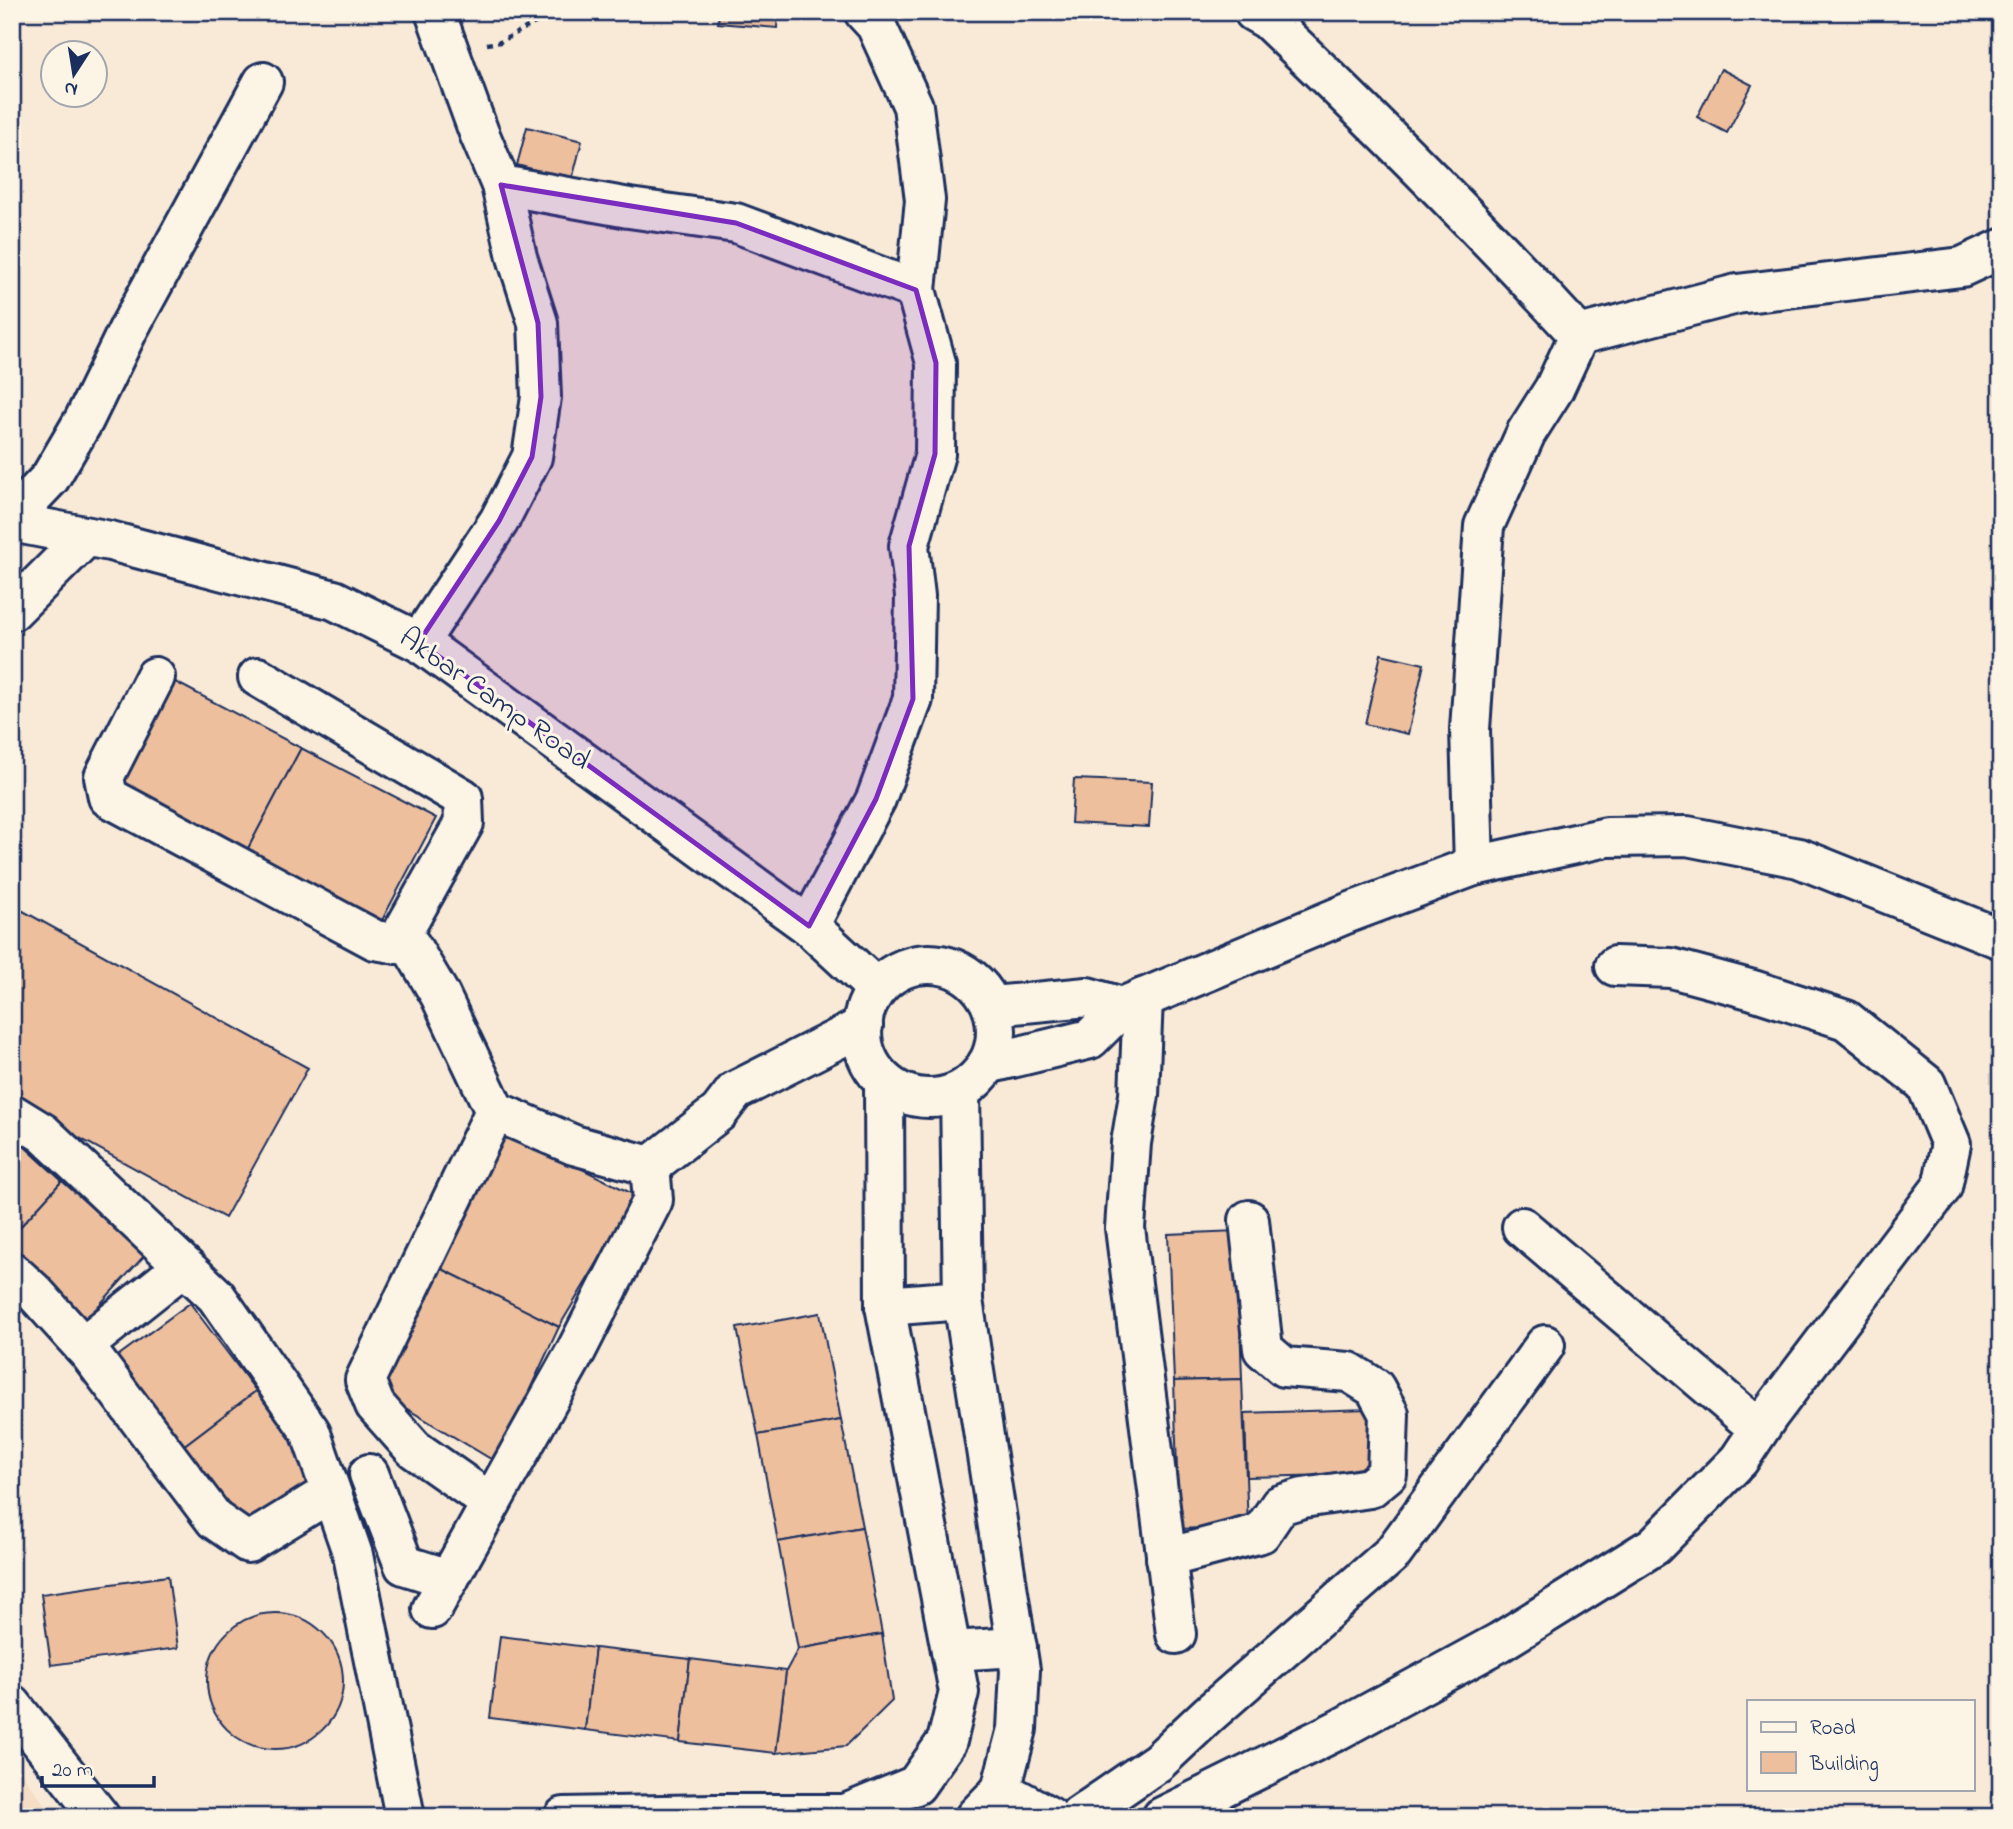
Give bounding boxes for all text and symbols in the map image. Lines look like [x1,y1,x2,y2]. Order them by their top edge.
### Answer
north arrow [38,38,108,108]
text: N [62,74,80,103]
street label: Akbar Camp Road [389,617,599,783]
legend [1747,1700,1974,1790]
text: Road [1810,1714,1856,1744]
scale bar [42,1745,154,1789]
text: Building [1809,1750,1879,1782]
text: 20 m [52,1756,93,1786]

